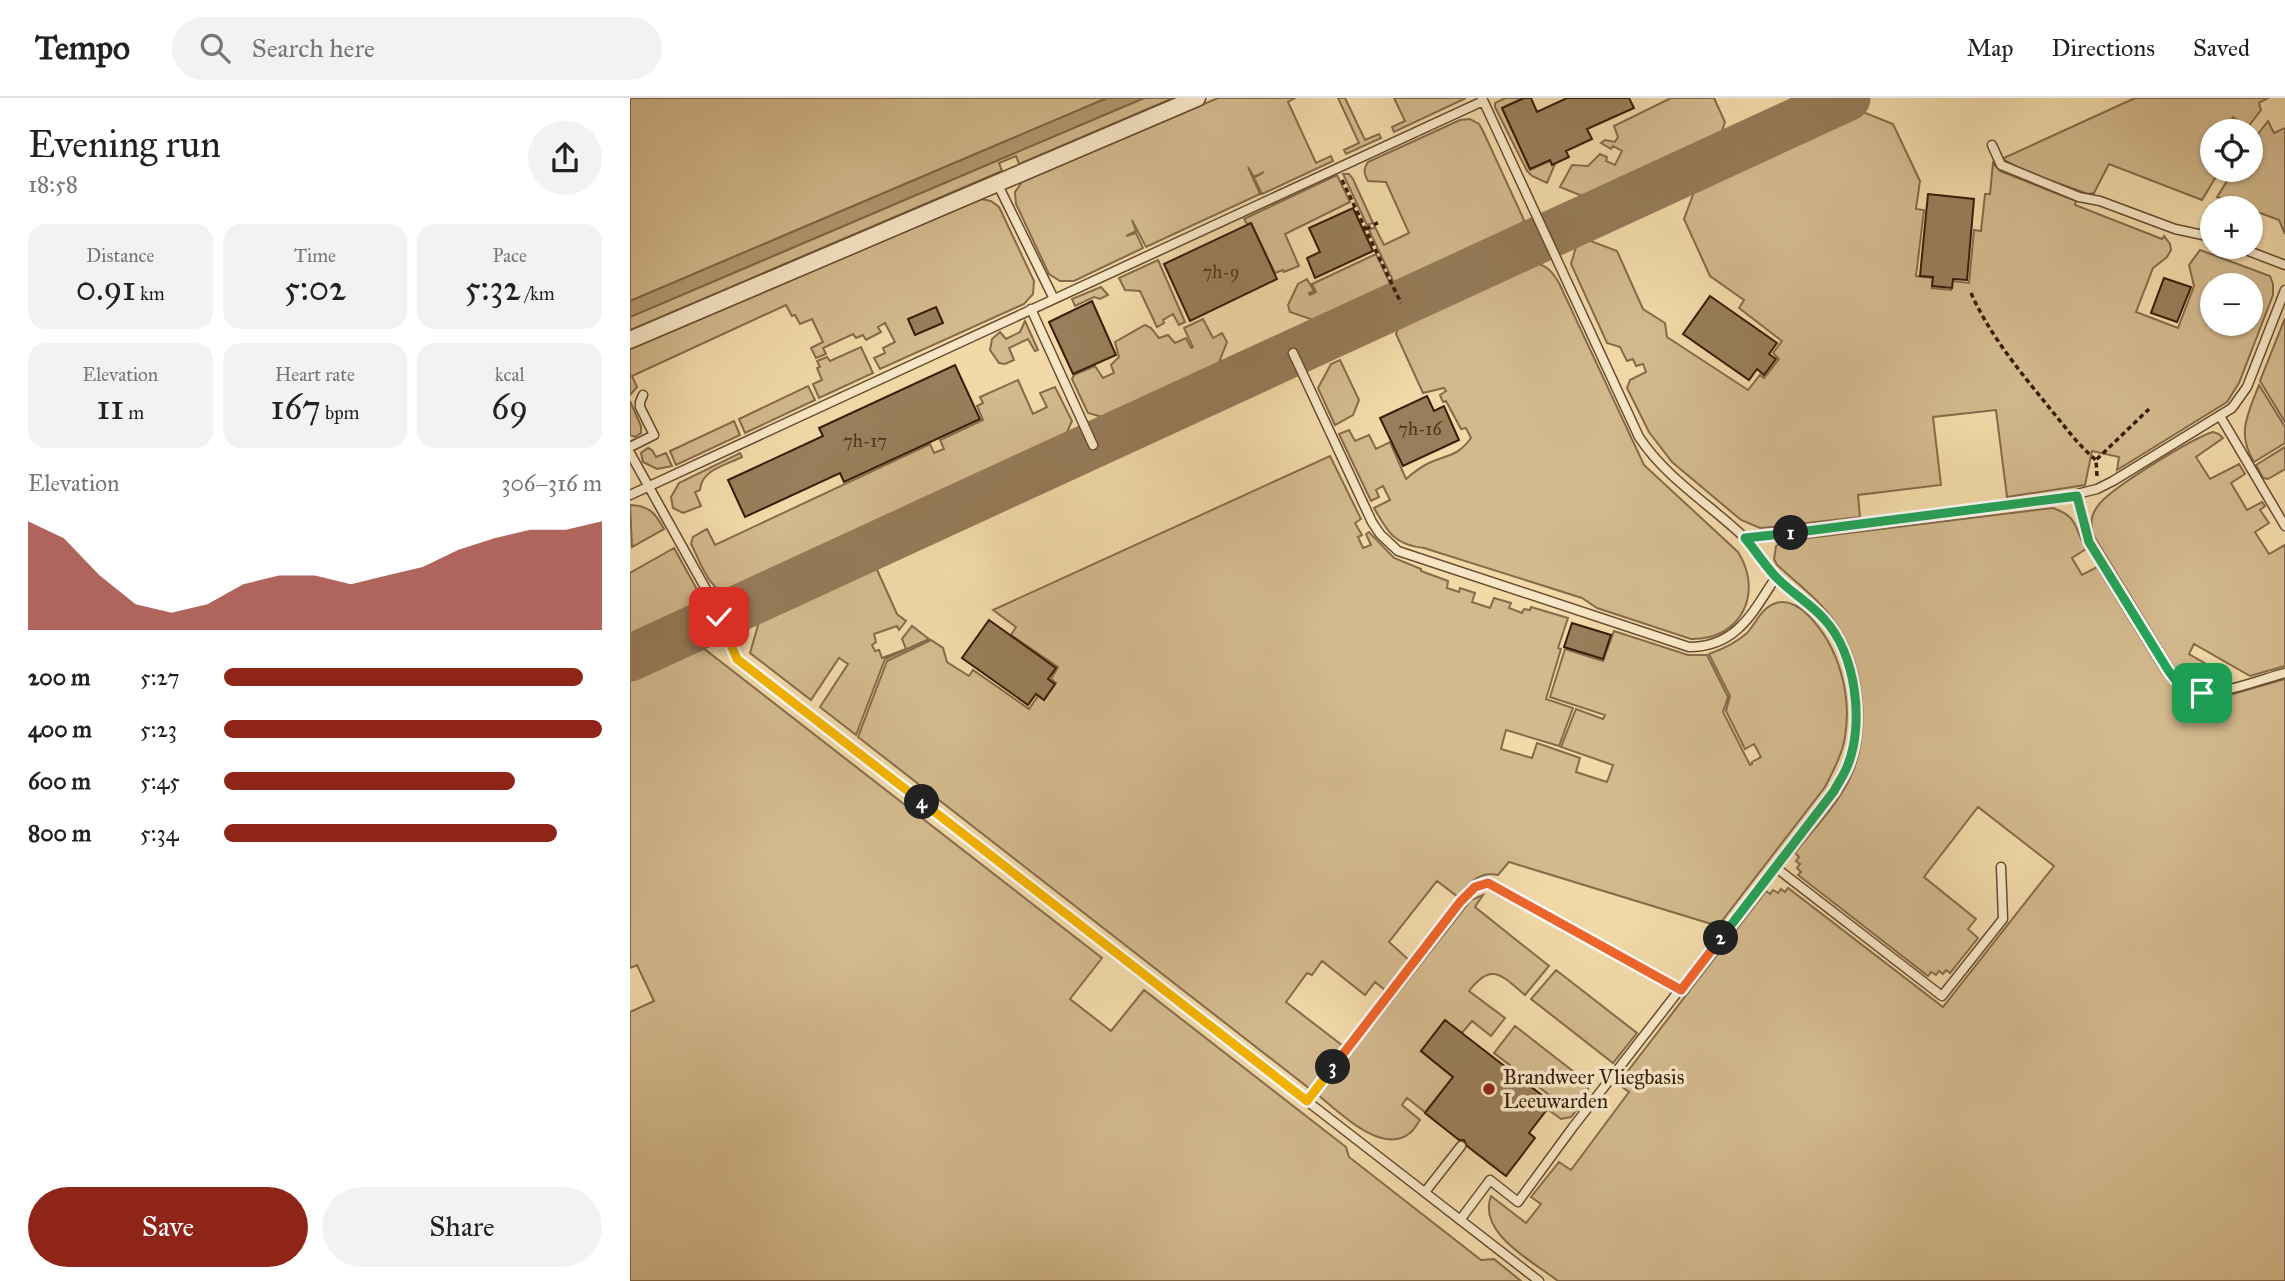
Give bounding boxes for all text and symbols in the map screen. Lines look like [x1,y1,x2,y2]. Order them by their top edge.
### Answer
search box [172,17,662,80]
text: Tempo [35,28,130,68]
icon: search [196,29,234,67]
text: Search here [252,32,375,64]
text: Map [1967,33,2014,63]
text: Directions [2052,33,2155,63]
text: Saved [2193,33,2250,63]
map controls [2200,119,2263,336]
button: locate [2200,119,2263,182]
text: Evening run [28,121,221,167]
button: share [528,121,602,195]
text: 18:58 [28,170,78,198]
button: + [2200,196,2263,259]
text: Distance [86,244,154,267]
text: Time [294,244,336,267]
text: Pace [492,244,527,267]
house number: 7h-9 [1203,261,1239,283]
text: 0.91 [76,267,136,310]
text: 5:02 [284,267,346,310]
text: 5:32 [464,267,521,310]
button: − [2200,273,2263,336]
text: km [136,282,165,305]
text: /km [521,282,555,305]
text: Elevation [83,363,158,386]
text: Heart rate [275,363,355,386]
text: kcal [495,363,525,386]
text: 11 [96,386,124,429]
text: 167 [270,386,321,429]
text: 69 [491,386,528,429]
text: m [124,401,144,424]
text: bpm [321,401,360,424]
house number: 7h-16 [1398,418,1442,440]
house number: 7h-17 [843,430,887,452]
text: Elevation [28,469,119,497]
text: 306–316 m [501,469,602,497]
pin: 1 [1774,516,1808,550]
text: 1 [1787,521,1794,544]
pin [689,587,749,647]
icon: check [700,598,738,636]
text: 200 m [28,663,90,691]
text: 5:27 [140,663,180,691]
pin [2172,663,2232,723]
icon: arrive [2183,674,2221,712]
text: 400 m [28,715,92,743]
text: 5:23 [140,715,177,743]
text: 600 m [28,767,91,795]
text: 5:45 [140,767,180,795]
pin: 4 [904,784,940,820]
text: 4 [916,790,927,813]
text: 800 m [28,819,91,847]
text: 5:34 [140,819,179,847]
pin: 2 [1704,920,1738,956]
text: 2 [1716,926,1725,949]
pin: 3 [1316,1049,1350,1084]
text: 3 [1329,1055,1336,1078]
place label: Brandweer Vliegbasis Leeuwarden [1503,1064,1684,1114]
marker: Brandweer Vliegbasis Leeuwarden [1481,1081,1497,1097]
button: Save [28,1187,308,1267]
button: Share [322,1187,602,1267]

